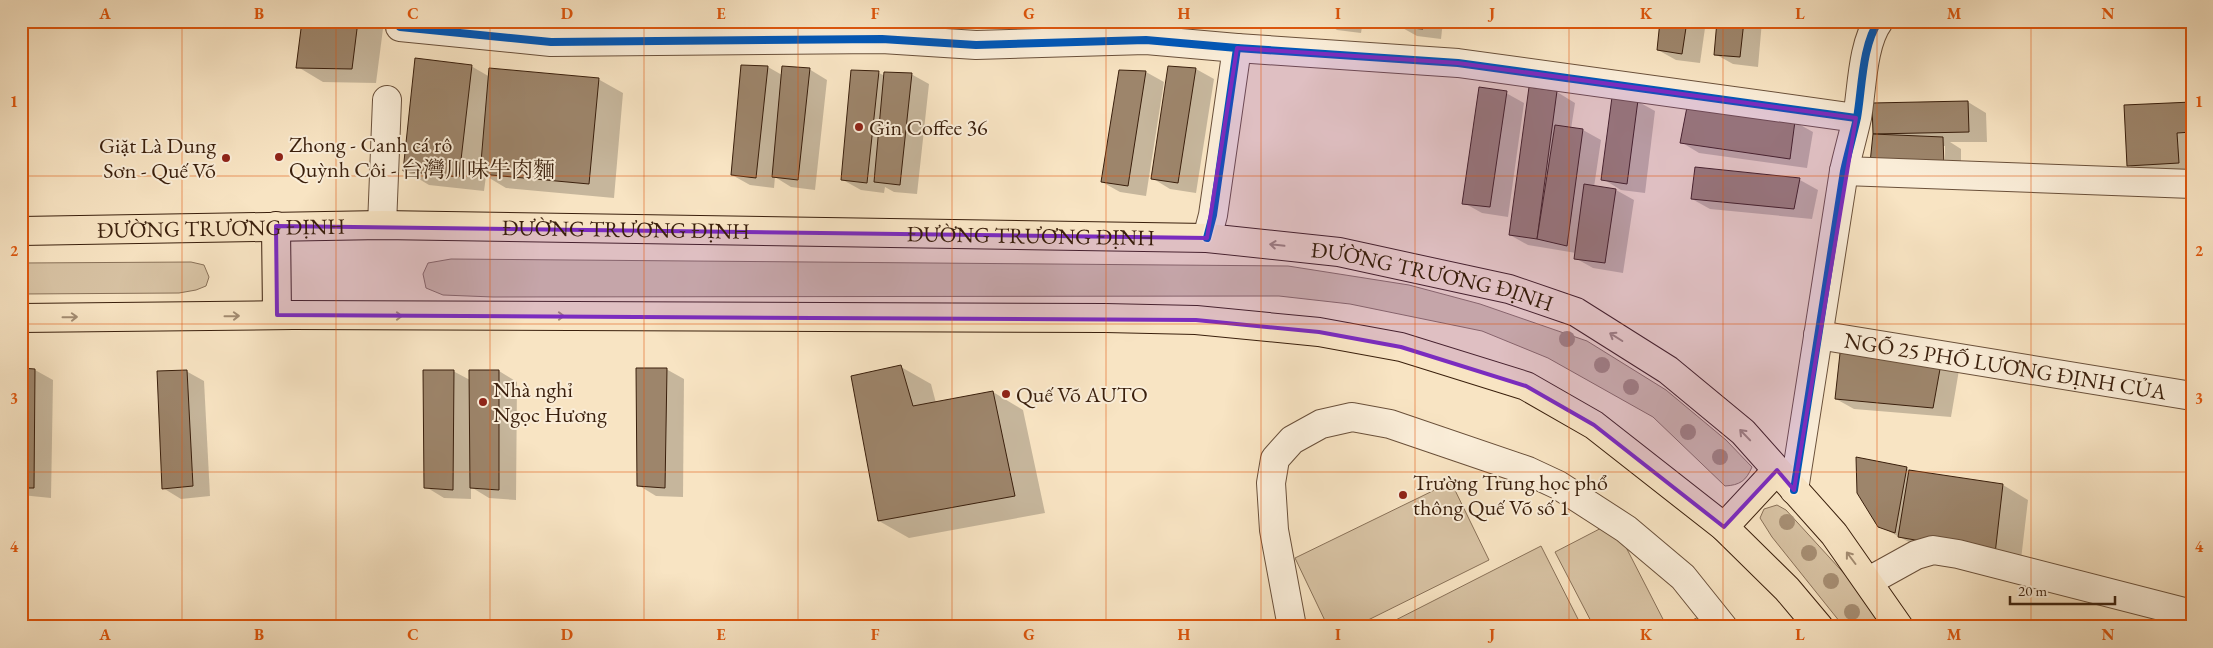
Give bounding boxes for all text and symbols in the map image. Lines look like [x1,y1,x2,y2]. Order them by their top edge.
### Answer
text: A [98,3,111,24]
text: B [254,3,264,24]
text: C [407,3,419,24]
text: D [561,3,573,24]
text: E [716,3,726,24]
text: F [871,3,880,24]
text: G [1023,3,1035,24]
text: H [1178,3,1191,24]
text: I [1335,3,1341,24]
text: J [1487,3,1495,24]
text: K [1640,3,1653,24]
text: L [1795,3,1805,24]
text: M [1947,3,1962,24]
text: N [2102,3,2115,24]
text: 1 [10,91,18,112]
text: 1 [2195,91,2203,112]
place label: Gin Coffee 36 [869,113,988,142]
marker: Gin Coffee 36 [853,121,865,133]
place label: Zhong - Canh cá rô Quỳnh Côi - 台灣川味牛肉麵 [289,130,555,184]
place label: Giặt Là Dung Sơn - Quế Võ [99,131,216,185]
marker: Zhong - Canh cá rô Quỳnh Côi - 台灣川味牛肉麵 [273,151,285,163]
marker: Giặt Là Dung Sơn - Quế Võ [220,152,232,164]
street label: ĐƯỜNG TRƯƠNG ĐỊNH [97,211,345,244]
street label: ĐƯỜNG TRƯƠNG ĐỊNH [502,212,750,245]
street label: ĐƯỜNG TRƯƠNG ĐỊNH [907,219,1155,252]
street label: ĐƯỜNG TRƯƠNG ĐỊNH [1310,235,1557,318]
text: 2 [10,240,19,261]
one-way arrow [1269,240,1285,250]
text: 2 [2195,240,2204,261]
one-way arrow [224,311,240,321]
one-way arrow [386,311,403,321]
one-way arrow [549,311,565,321]
one-way arrow [62,312,78,322]
street label: NGÕ 25 PHỐ LƯƠNG ĐỊNH CỦA [1842,325,2170,406]
one-way arrow [1609,332,1623,342]
place label: Nhà nghỉ Ngọc Hương [493,375,607,429]
place label: Quế Võ AUTO [1016,380,1148,409]
text: 3 [10,388,18,409]
marker: Quế Võ AUTO [1000,388,1012,400]
text: 3 [2195,388,2203,409]
marker: Nhà nghỉ Ngọc Hương [477,396,489,408]
one-way arrow [1739,429,1751,441]
place label: Trường Trung học phổ thông Quế Võ số 1 [1413,468,1608,522]
marker: Trường Trung học phổ thông Quế Võ số 1 [1397,489,1409,501]
text: 4 [10,536,19,557]
text: 4 [2195,536,2204,557]
one-way arrow [1846,552,1857,565]
scale bar [2010,573,2116,605]
text: 20 m [2018,581,2047,600]
text: A [98,624,111,645]
text: B [254,624,264,645]
text: C [407,624,419,645]
text: D [561,624,573,645]
text: E [716,624,726,645]
text: F [871,624,880,645]
text: G [1023,624,1035,645]
text: H [1178,624,1191,645]
text: I [1335,624,1341,645]
text: J [1487,624,1495,645]
text: K [1640,624,1653,645]
text: L [1795,624,1805,645]
text: M [1947,624,1962,645]
text: N [2102,624,2115,645]

